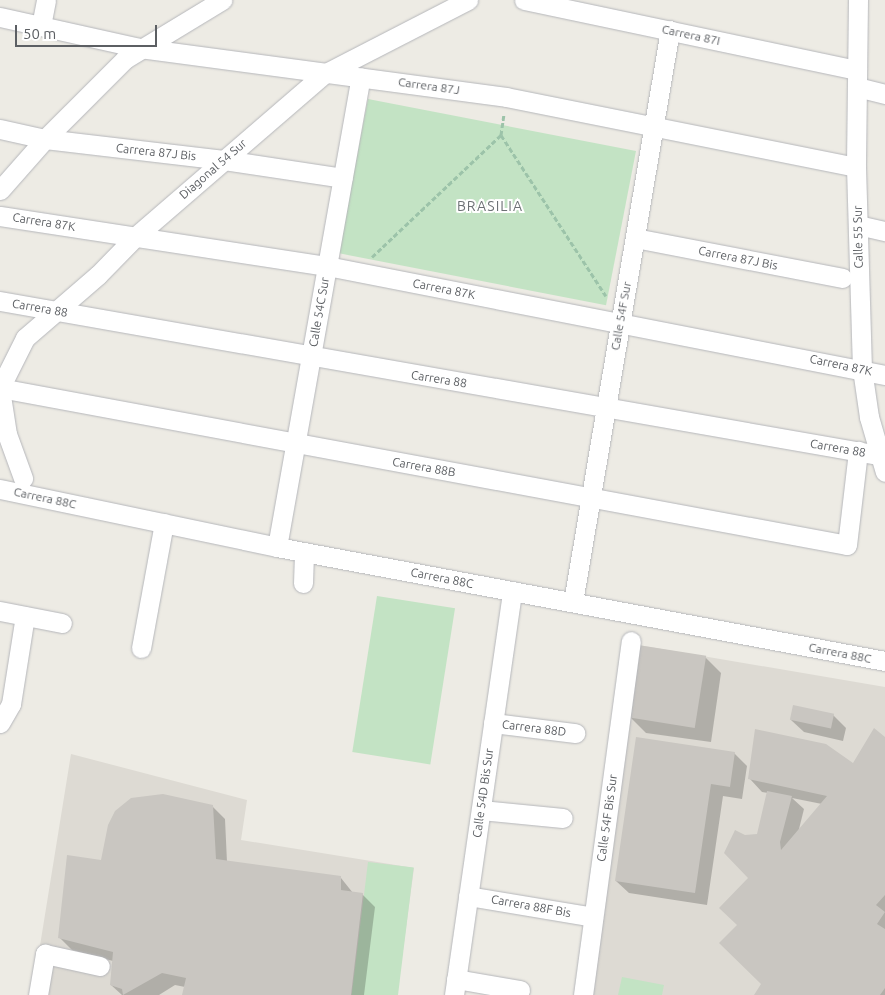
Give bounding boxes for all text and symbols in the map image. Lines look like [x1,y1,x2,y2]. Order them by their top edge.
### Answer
scale bar [18,15,160,47]
street label: Carrera 87I [660,22,722,48]
text: 50 m [23,25,56,42]
street label: Carrera 87J [397,75,461,97]
street label: Diagonal 54 Sur [176,136,250,202]
street label: Carrera 87J Bis [115,141,197,163]
district label: BRASILIA [456,198,524,214]
street label: Calle 55 Sur [850,205,866,269]
street label: Carrera 87K [11,210,77,234]
street label: Carrera 87J Bis [697,243,779,273]
street label: Calle 54C Sur [306,276,332,348]
street label: Carrera 87K [411,276,477,302]
street label: Calle 54F Sur [608,281,634,351]
street label: Carrera 88 [11,296,69,320]
street label: Carrera 87K [808,351,874,379]
street label: Carrera 88 [410,367,468,391]
street label: Carrera 88 [809,436,867,460]
street label: Carrera 88B [391,454,457,480]
street label: Carrera 88C [12,484,78,512]
street label: Carrera 88C [409,565,475,591]
street label: Carrera 88C [807,640,873,666]
street label: Carrera 88D [501,717,567,739]
street label: Calle 54D Bis Sur [470,747,496,839]
street label: Calle 54F Bis Sur [594,773,620,863]
street label: Carrera 88F Bis [490,892,572,920]

